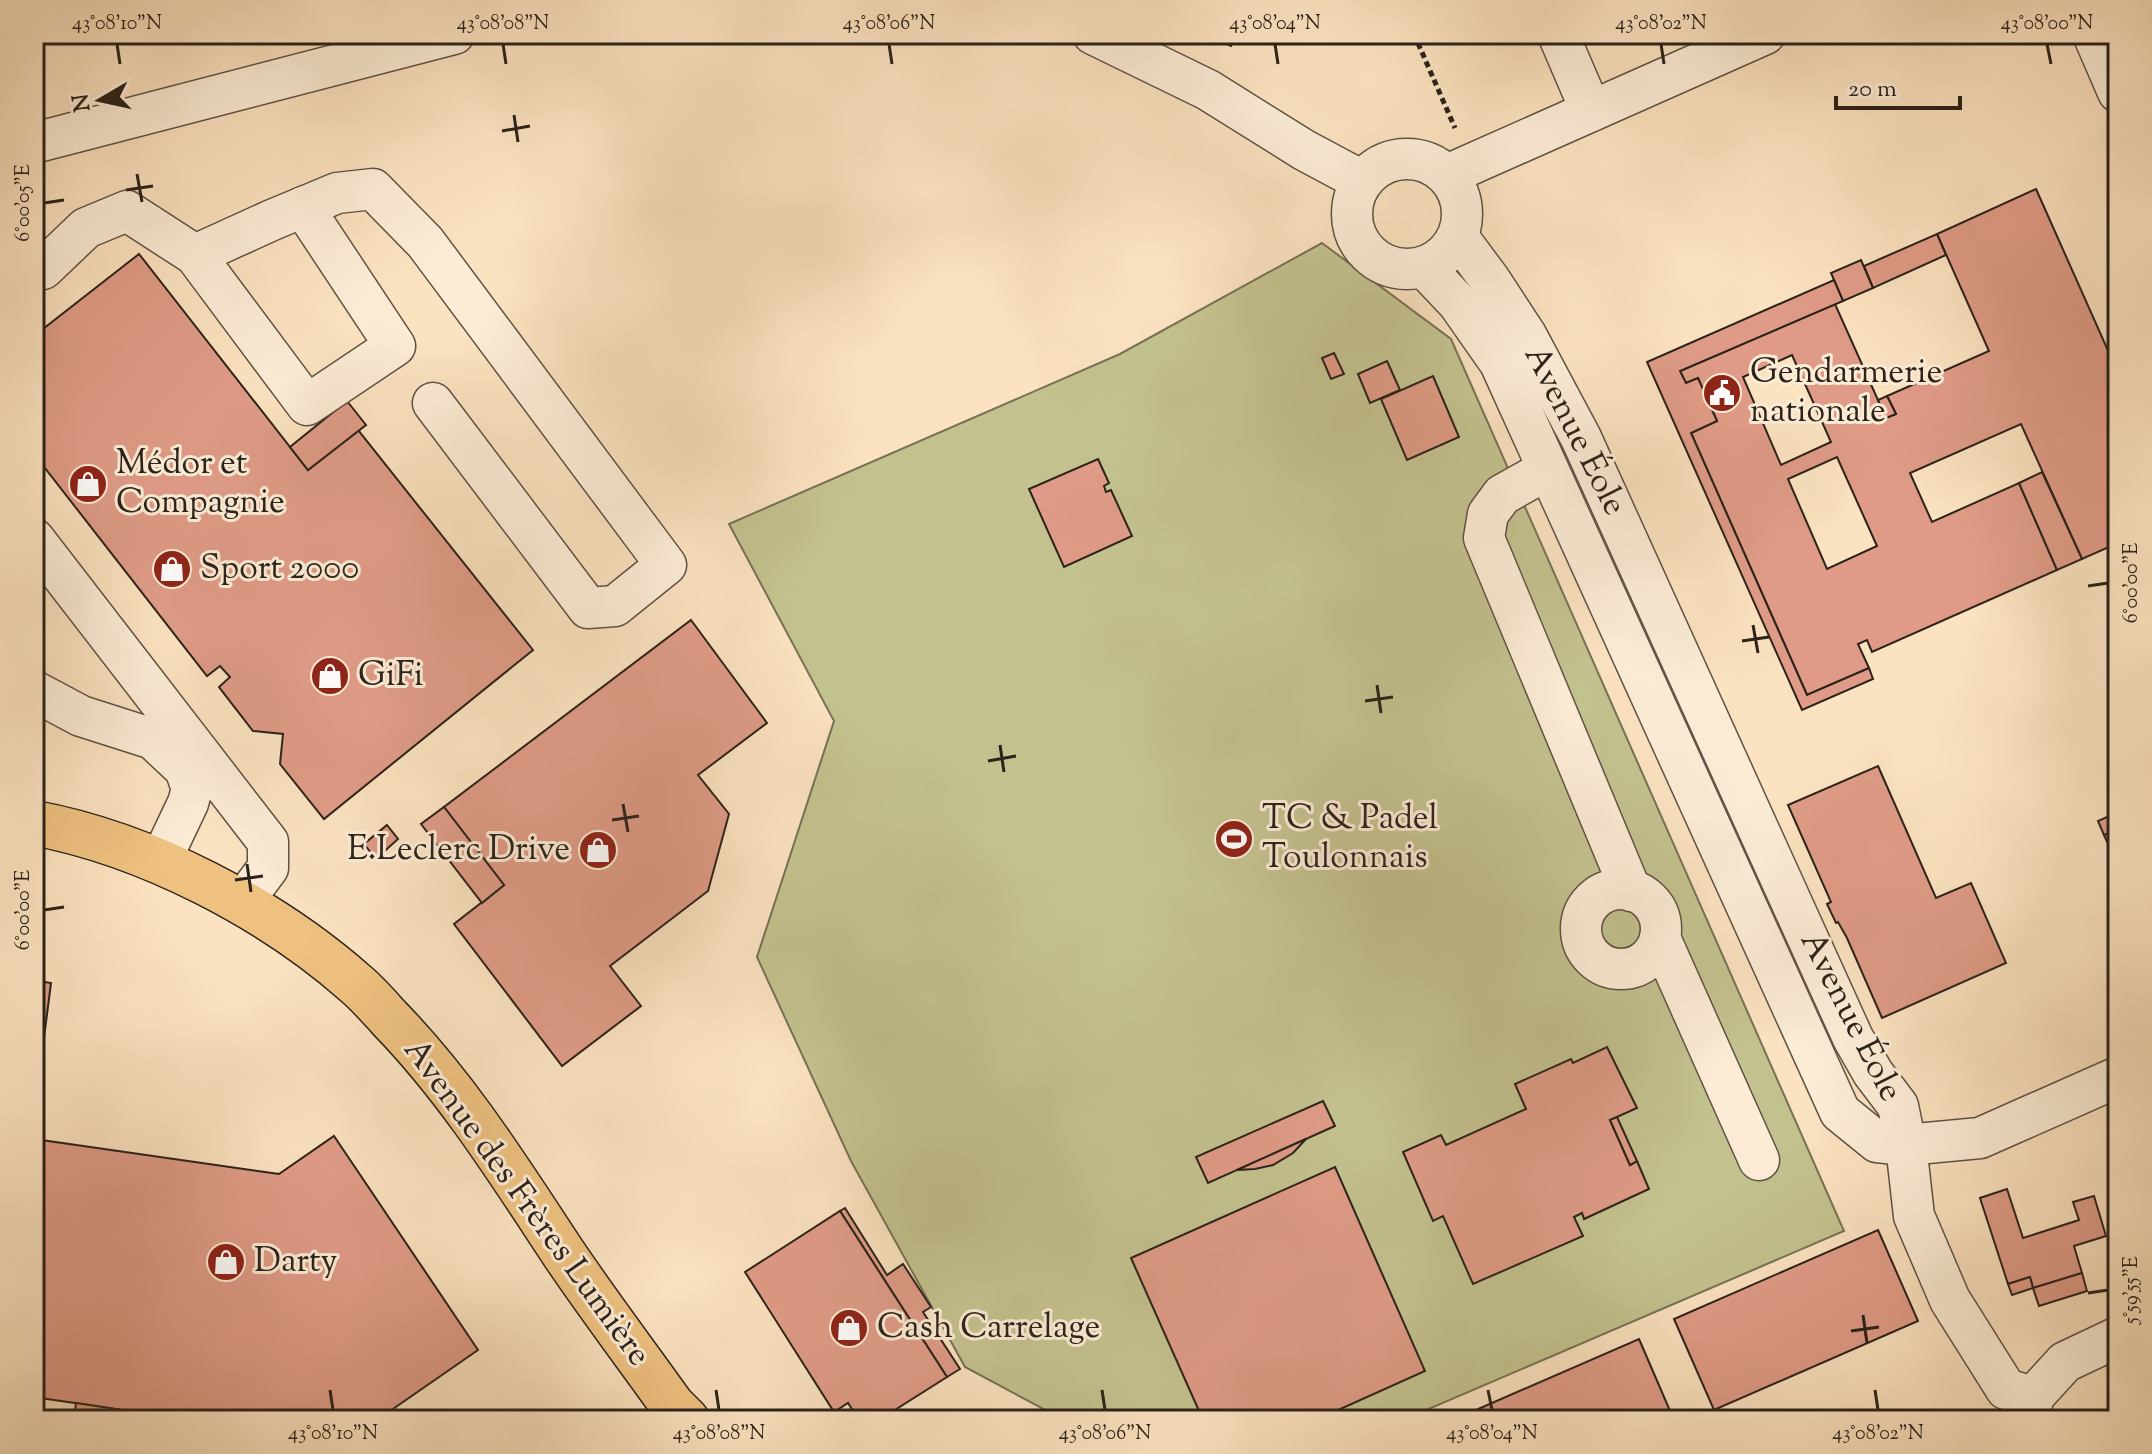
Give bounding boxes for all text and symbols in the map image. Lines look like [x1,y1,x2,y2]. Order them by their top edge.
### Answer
text: 43°08'10"N [72,10,162,39]
text: 43°08'08"N [457,10,549,39]
text: 43°08'06"N [843,10,935,39]
text: 43°08'04"N [1229,10,1321,39]
text: 43°08'02"N [1615,10,1707,39]
text: 43°08'00"N [2001,10,2093,39]
north arrow [60,60,140,140]
scale bar [1836,60,1960,110]
text: 20 m [1848,73,1897,107]
text: N [66,91,100,114]
text: 6°00'05"E [10,164,39,242]
street label: Avenue Éole [1510,338,1638,524]
place label: Gendarmerie nationale [1750,349,1942,437]
public building icon: Gendarmerie nationale [1701,372,1743,414]
place label: Médor et Compagnie [116,440,285,528]
shop icon: Médor et Compagnie [67,463,109,505]
text: 6°00'00"E [2118,543,2147,623]
place label: Sport 2000 [200,545,359,594]
shop icon: Sport 2000 [151,548,193,590]
place label: GiFi [358,652,423,701]
shop icon: GiFi [309,655,351,697]
place label: TC & Padel Toulonnais [1262,795,1438,883]
sports icon: TC & Padel Toulonnais [1213,818,1255,860]
place label: E.Leclerc Drive [347,826,570,875]
shop icon: E.Leclerc Drive [577,829,619,871]
text: 6°00'00"E [10,870,39,950]
street label: Avenue Éole [1786,924,1914,1110]
street label: Avenue des Frères Lumière [390,1029,662,1377]
place label: Darty [254,1238,338,1287]
shop icon: Darty [205,1241,247,1283]
text: 5°59'55"E [2118,1256,2147,1325]
place label: Cash Carrelage [877,1304,1100,1353]
shop icon: Cash Carrelage [828,1307,870,1349]
text: 43°08'10"N [288,1420,378,1449]
text: 43°08'08"N [673,1420,765,1449]
text: 43°08'06"N [1059,1420,1151,1449]
text: 43°08'04"N [1446,1420,1538,1449]
text: 43°08'02"N [1832,1420,1924,1449]

